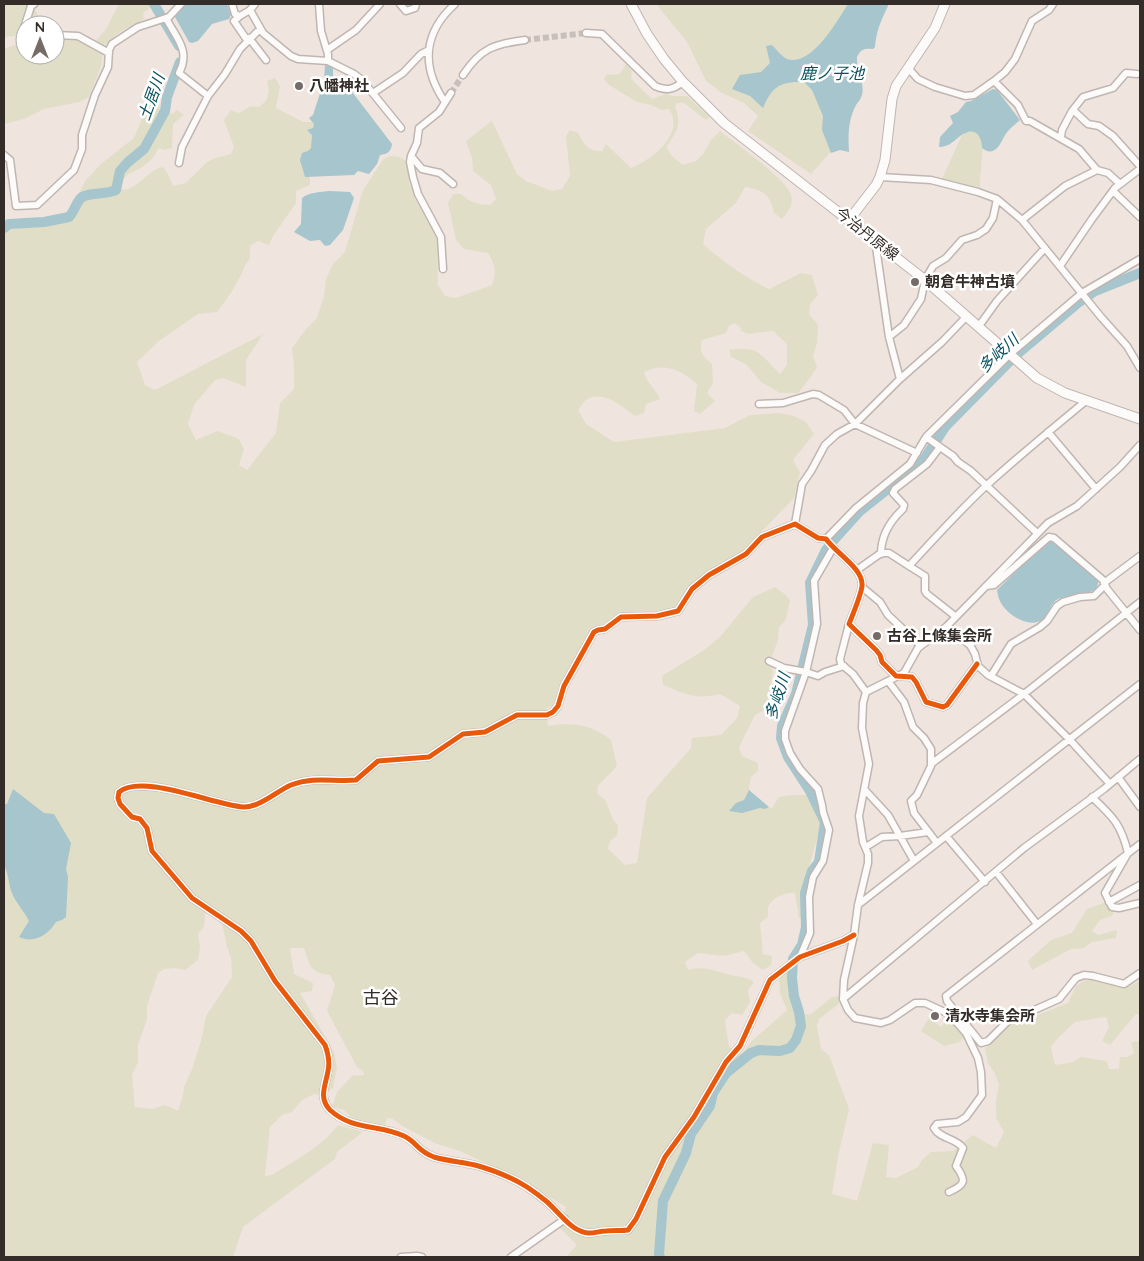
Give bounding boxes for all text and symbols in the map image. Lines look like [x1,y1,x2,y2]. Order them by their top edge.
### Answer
north arrow [15,15,65,65]
text: N [35,18,45,36]
water label: 鹿ノ子池 [800,63,866,83]
water label: 土居川 [133,69,169,123]
place label: 八幡神社 [309,76,369,95]
marker: 八幡神社 [293,80,305,92]
street label: 今治丹原線 [832,203,903,264]
place label: 朝倉牛神古墳 [925,272,1015,291]
marker: 朝倉牛神古墳 [909,276,921,288]
water label: 多岐川 [974,328,1024,377]
place label: 古谷上條集会所 [887,626,992,645]
marker: 古谷上條集会所 [871,630,883,642]
water label: 多岐川 [760,668,795,722]
district label: 古谷 [363,986,399,1009]
place label: 清水寺集会所 [945,1006,1035,1025]
marker: 清水寺集会所 [929,1010,941,1022]

